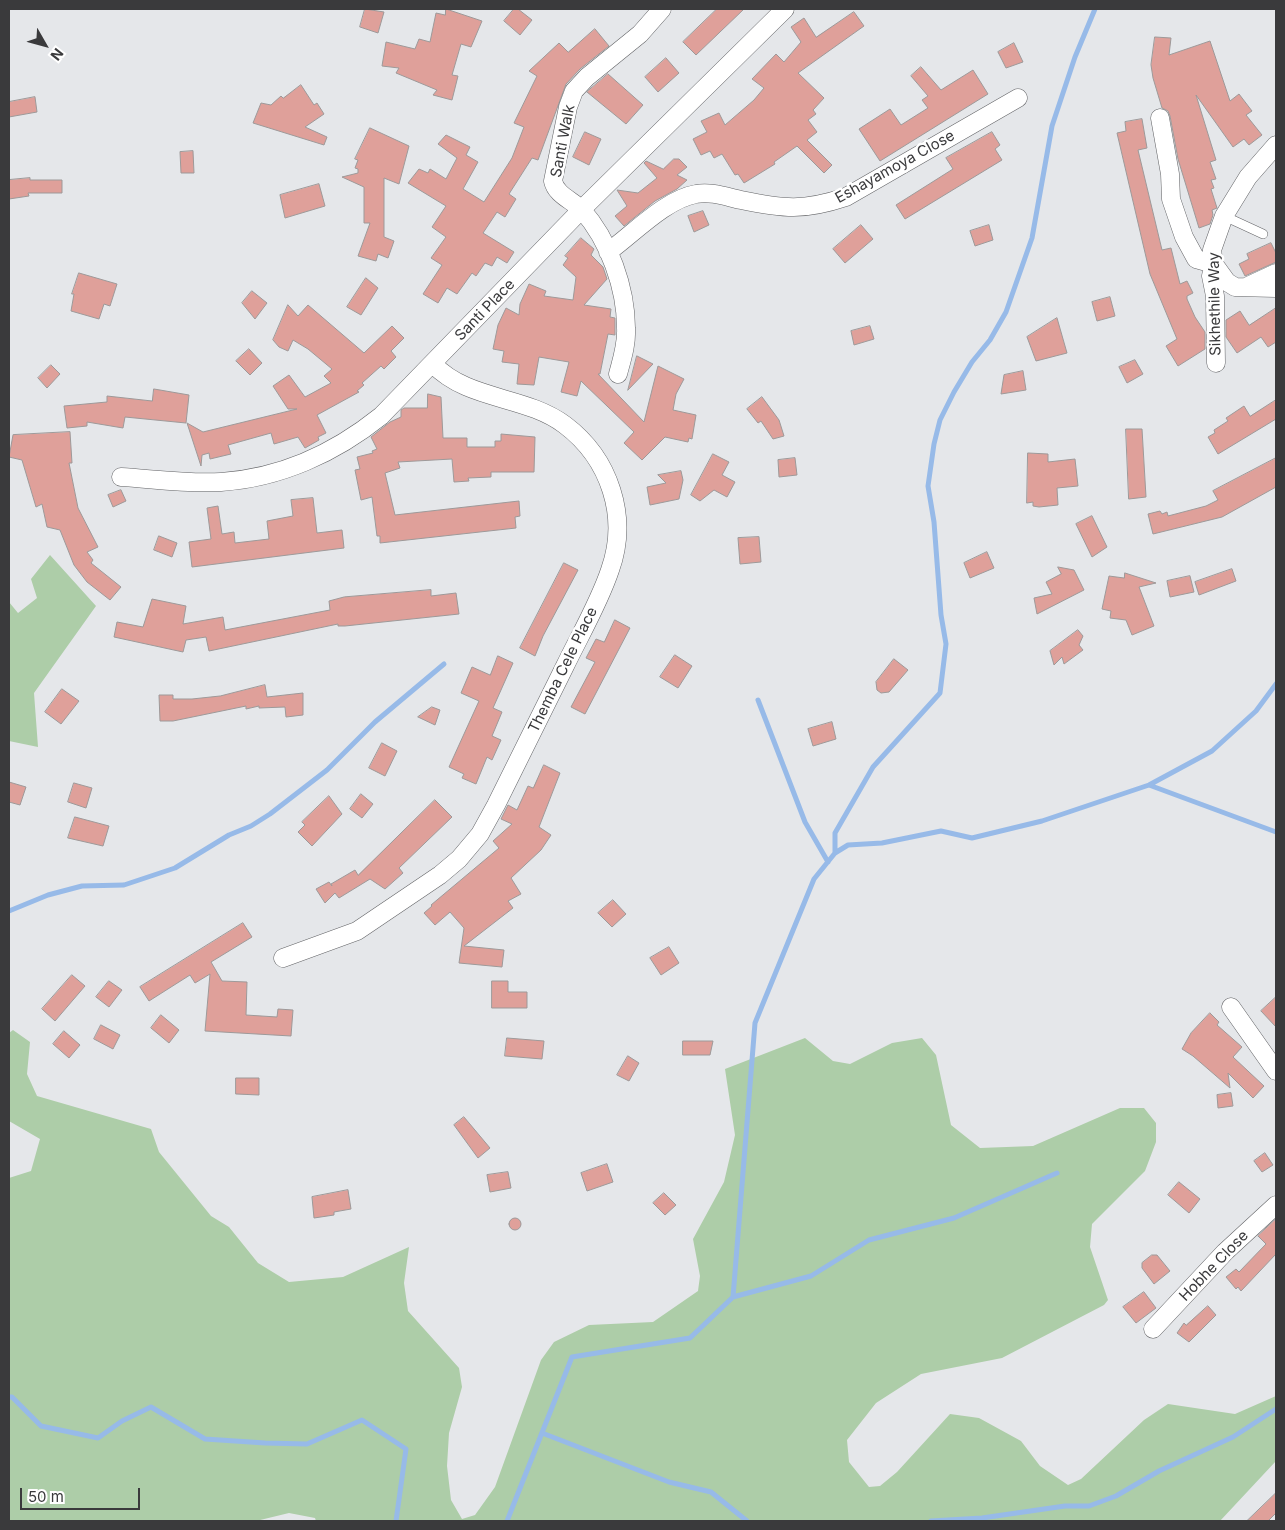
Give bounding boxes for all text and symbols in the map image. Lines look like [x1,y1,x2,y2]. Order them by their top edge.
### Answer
north arrow [20,20,70,70]
text: N [47,45,67,64]
street label: Santi Walk [547,103,579,179]
street label: Eshayamoya Close [832,127,958,207]
street label: Sikhethile Way [1205,252,1225,356]
street label: Santi Place [451,275,519,345]
street label: Themba Cele Place [525,604,601,736]
street label: Hobhe Close [1176,1227,1252,1305]
scale bar [22,1478,142,1510]
text: 50 m [28,1487,64,1506]

